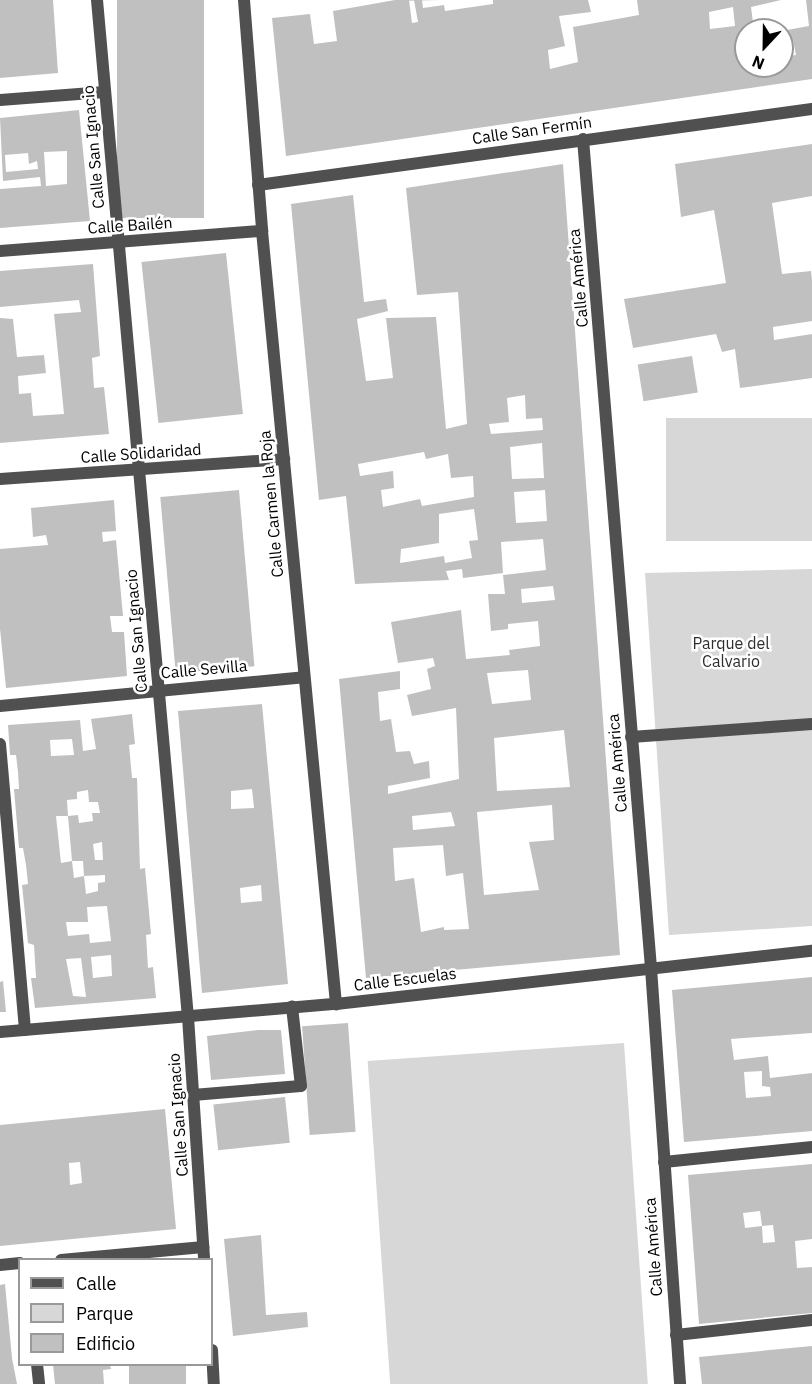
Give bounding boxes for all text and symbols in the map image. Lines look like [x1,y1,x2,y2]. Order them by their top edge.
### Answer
north arrow [734,18,794,78]
text: N [749,51,767,74]
street label: Calle San Ignacio [78,84,108,210]
street label: Calle San Fermín [471,112,593,148]
street label: Calle Bailén [87,212,173,238]
street label: Calle América [564,228,592,328]
street label: Calle Carmen la Roja [255,430,287,578]
street label: Calle Solidaridad [80,439,202,467]
street label: Calle San Ignacio [121,568,151,694]
park label: Parque del Calvario [692,633,770,671]
street label: Calle Sevilla [160,656,248,682]
street label: Calle América [603,713,631,813]
street label: Calle Escuelas [353,963,457,995]
street label: Calle San Ignacio [164,1053,192,1177]
street label: Calle América [640,1197,666,1297]
legend [18,1258,213,1366]
text: Calle [76,1272,116,1295]
text: Parque [76,1302,133,1325]
text: Edificio [76,1332,135,1355]

